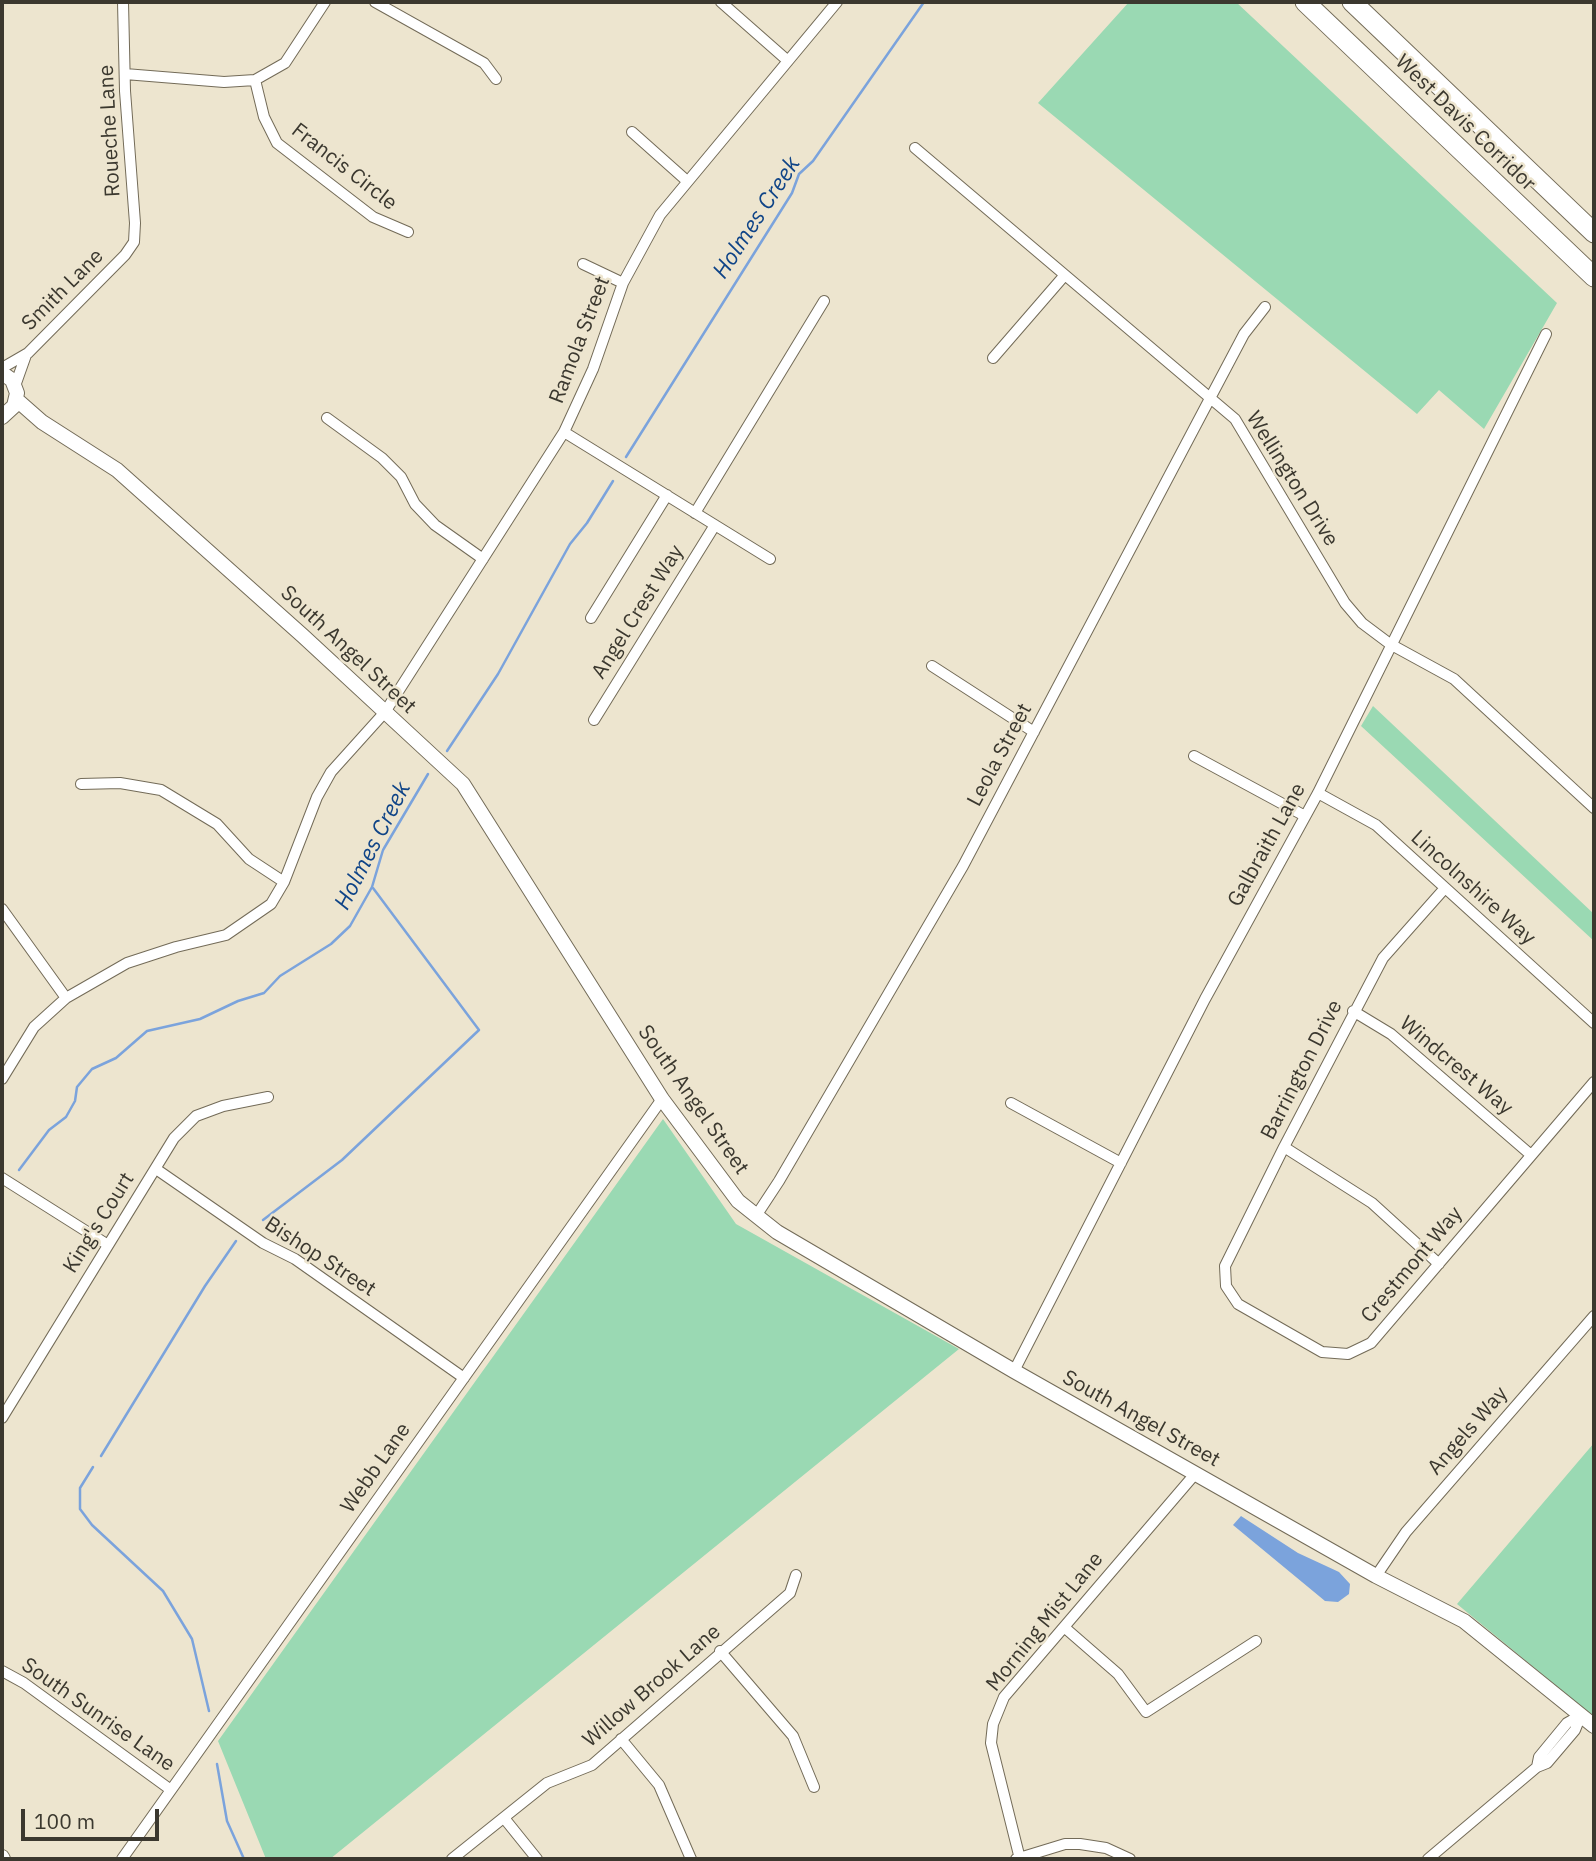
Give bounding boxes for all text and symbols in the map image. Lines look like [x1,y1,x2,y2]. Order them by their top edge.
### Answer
street label: West Davis Corridor [1390,50,1540,196]
street label: Roueche Lane [94,64,126,198]
street label: Francis Circle [286,118,402,216]
water label: Holmes Creek [707,152,807,284]
street label: Smith Lane [17,244,109,336]
street label: Ramola Street [544,273,616,407]
street label: Wellington Drive [1240,407,1344,551]
street label: Angel Crest Way [587,540,689,684]
street label: South Angel Street [275,581,421,719]
street label: Leola Street [962,699,1038,811]
water label: Holmes Creek [329,778,417,914]
street label: Galbraith Lane [1223,779,1311,911]
street label: Lincolnshire Way [1405,825,1541,951]
street label: Barrington Drive [1256,996,1348,1144]
street label: Windcrest Way [1394,1011,1518,1121]
street label: South Angel Street [632,1021,754,1179]
street label: King's Court [58,1168,140,1278]
street label: Crestmont Way [1356,1202,1468,1328]
street label: Bishop Street [260,1212,380,1302]
street label: South Angel Street [1058,1365,1224,1473]
street label: Angels Way [1423,1382,1513,1480]
street label: Webb Lane [336,1418,416,1518]
street label: Morning Mist Lane [981,1547,1109,1697]
street label: Willow Brook Lane [578,1619,726,1753]
street label: South Sunrise Lane [17,1653,179,1777]
scale bar [24,1794,163,1838]
text: 100 m [34,1807,95,1835]

